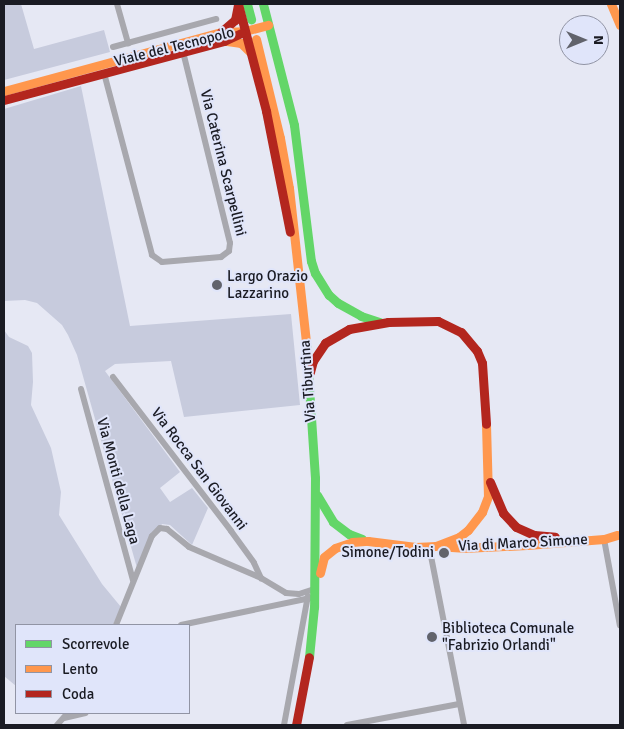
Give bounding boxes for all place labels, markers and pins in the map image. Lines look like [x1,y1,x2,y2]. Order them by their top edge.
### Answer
place label: Largo Orazio Lazzarino [227,267,308,302]
marker: Largo Orazio Lazzarino [211,279,223,291]
place label: Simone/Todini [341,544,434,562]
marker: Simone/Todini [438,547,450,559]
place label: Biblioteca Comunale "Fabrizio Orlandi" [442,619,574,654]
marker: Biblioteca Comunale "Fabrizio Orlandi" [426,631,438,643]

